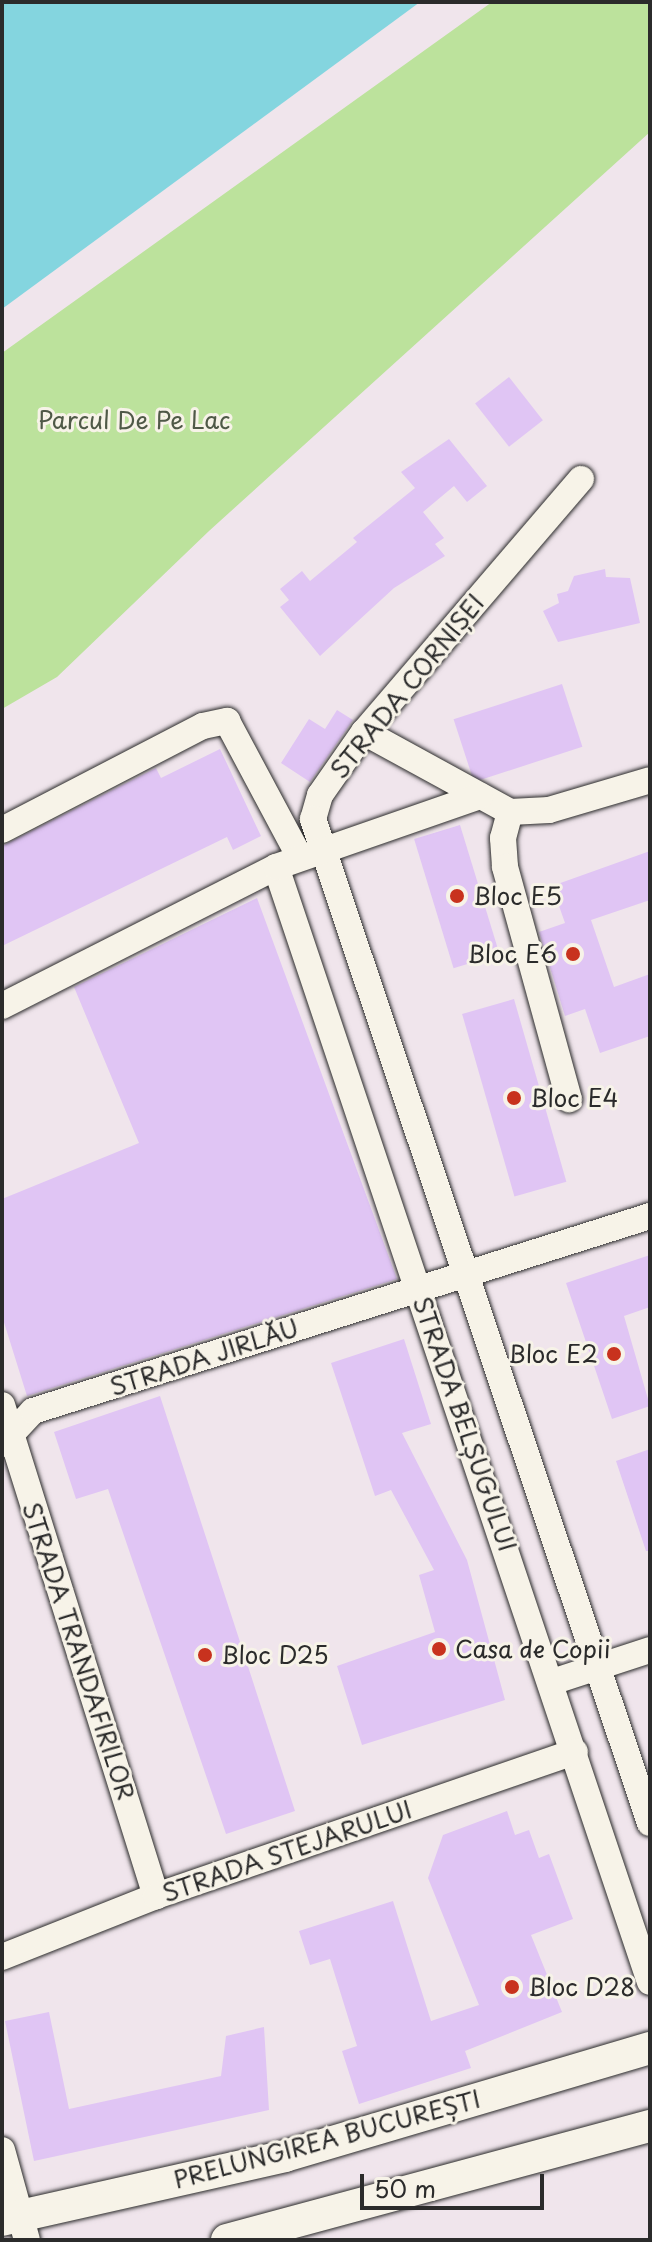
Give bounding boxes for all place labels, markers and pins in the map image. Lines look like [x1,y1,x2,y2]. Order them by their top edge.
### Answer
place label: Bloc E5 [473,882,561,910]
marker: Bloc E5 [448,887,466,905]
place label: Bloc E6 [467,940,557,968]
marker: Bloc E6 [564,945,582,963]
place label: Bloc E4 [530,1084,619,1112]
marker: Bloc E4 [505,1089,523,1107]
place label: Bloc E2 [508,1340,598,1368]
marker: Bloc E2 [605,1345,623,1363]
place label: Casa de Copii [455,1635,614,1663]
marker: Casa de Copii [430,1640,448,1658]
place label: Bloc D25 [221,1641,329,1669]
marker: Bloc D25 [196,1646,214,1664]
place label: Bloc D28 [528,1973,636,2001]
marker: Bloc D28 [503,1978,521,1996]

